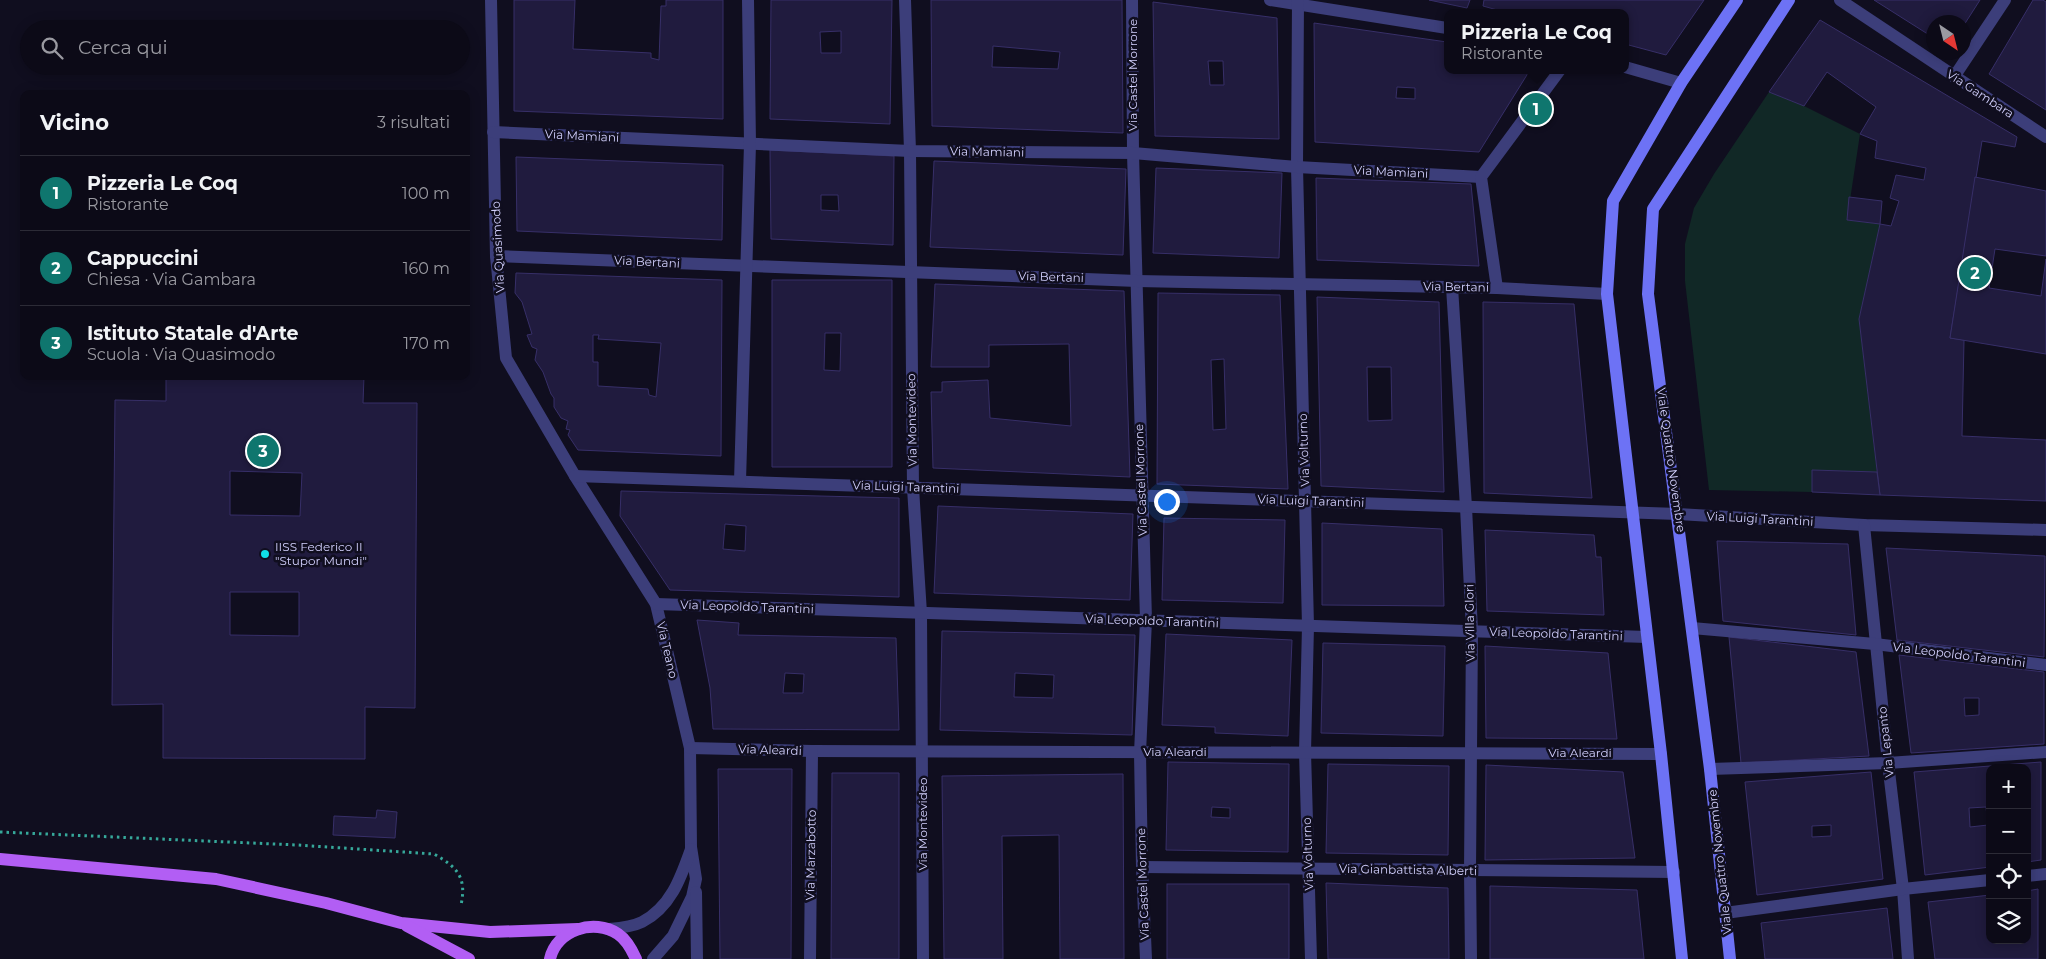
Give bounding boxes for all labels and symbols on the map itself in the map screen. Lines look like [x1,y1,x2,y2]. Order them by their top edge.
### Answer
north arrow [1926,15,1971,60]
street label: Via Castel Morrone [1125,19,1140,131]
street label: Via Gambara [1944,66,2017,121]
pin: 1 [1520,90,1552,128]
street label: Via Mamiani [544,126,620,145]
street label: Via Mamiani [950,143,1024,160]
street label: Via Mamiani [1353,162,1429,181]
street label: Via Quasimodo [488,201,507,293]
street label: Via Bertani [614,252,680,271]
pin: 2 [1959,254,1991,292]
street label: Via Bertani [1018,268,1084,285]
street label: Via Bertani [1423,278,1489,295]
street label: Via Montevideo [903,373,920,467]
street label: Viale Quattro Novembre [1654,387,1689,533]
street label: Via Volturno [1295,413,1312,487]
street label: Via Castel Morrone [1131,424,1150,536]
pin: 3 [247,432,279,470]
street label: Via Luigi Tarantini [852,477,960,496]
your location [1154,489,1180,515]
street label: Via Luigi Tarantini [1257,491,1365,510]
street label: Via Luigi Tarantini [1706,508,1814,529]
place label: IISS Federico II "Stupor Mundi" [275,539,367,568]
marker: IISS Federico II "Stupor Mundi" [259,548,271,560]
street label: Via Villa Glori [1461,584,1478,662]
street label: Via Leopoldo Tarantini [680,597,814,616]
street label: Via Leopoldo Tarantini [1085,611,1219,630]
street label: Via Teano [654,620,681,680]
street label: Via Leopoldo Tarantini [1489,624,1623,643]
street label: Via Leopoldo Tarantini [1892,639,2026,670]
street label: Via Lepanto [1874,706,1897,778]
street label: Via Aleardi [738,741,802,758]
street label: Via Aleardi [1143,744,1207,759]
street label: Via Aleardi [1548,745,1612,760]
street label: Via Montevideo [915,777,930,871]
street label: Viale Quattro Novembre [1704,789,1735,935]
street label: Via Marzabotto [802,810,819,900]
street label: Via Volturno [1299,817,1316,891]
street label: Via Castel Morrone [1133,828,1152,940]
street label: Via Gianbattista Alberti [1339,861,1477,878]

